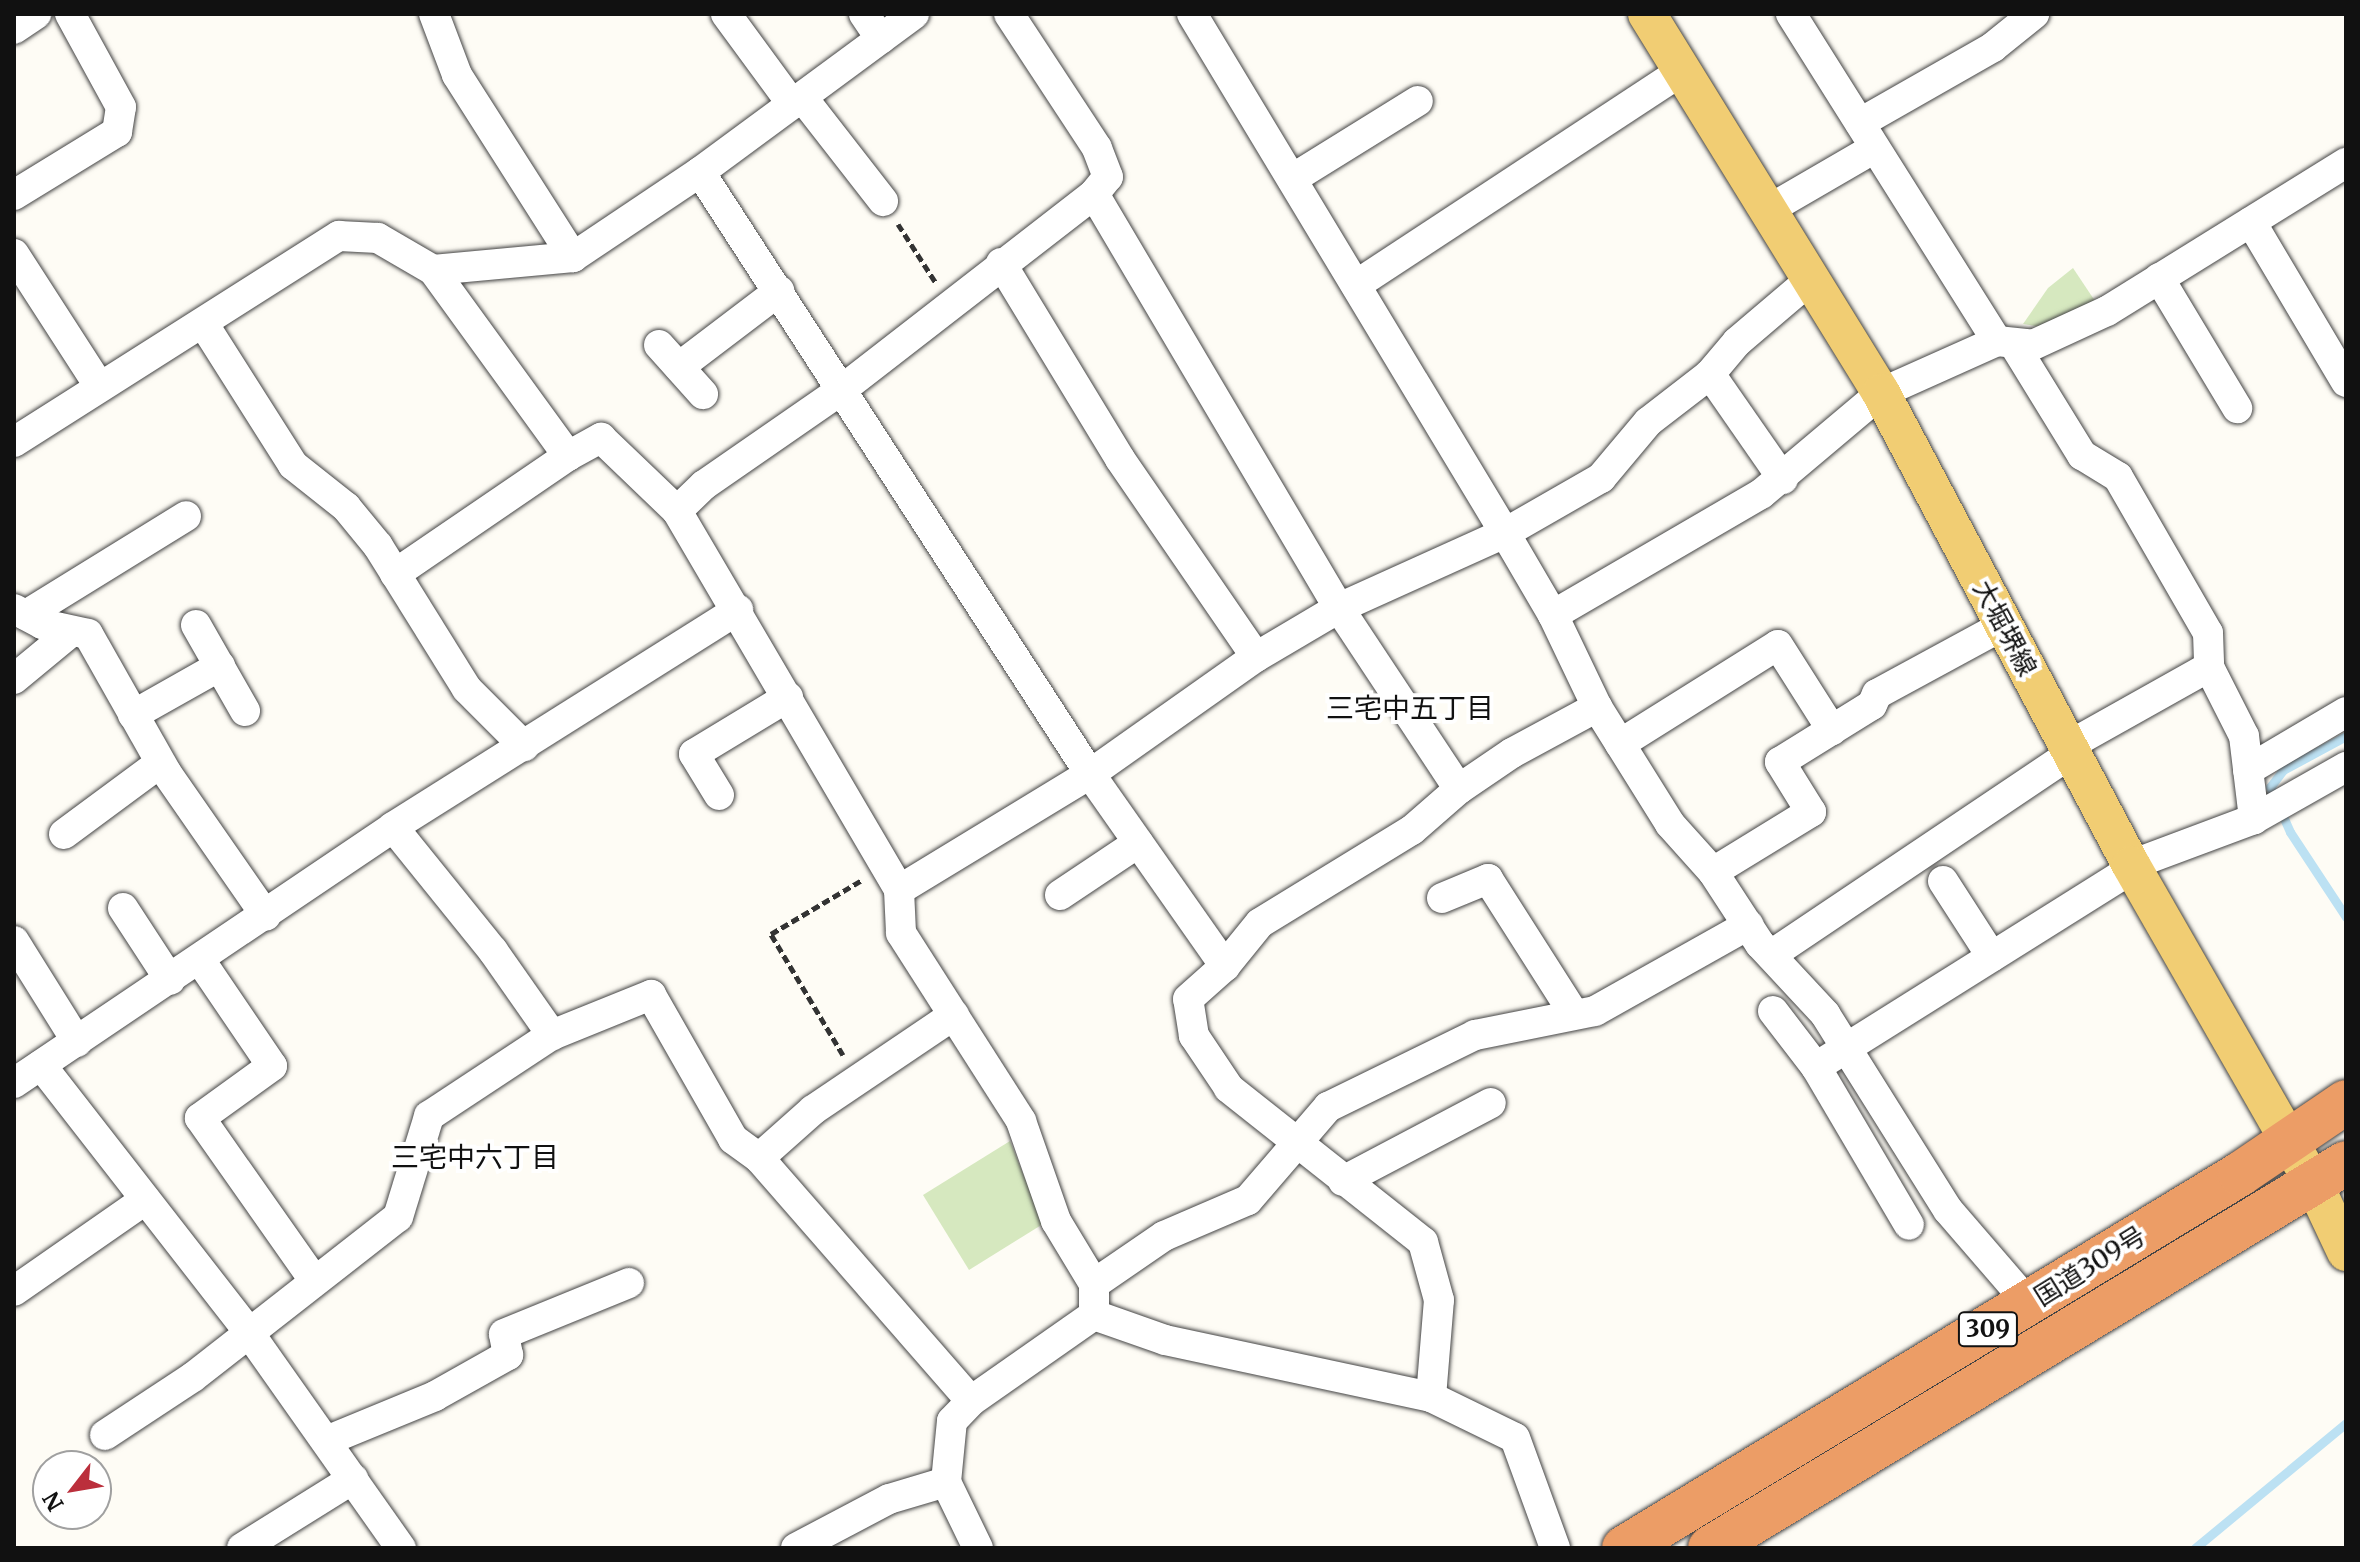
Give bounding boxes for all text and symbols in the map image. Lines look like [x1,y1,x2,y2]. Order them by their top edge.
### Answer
street label: 大堀堺線 [1967,575,2043,681]
district label: 三宅中五丁目 [1326,691,1494,725]
district label: 三宅中六丁目 [391,1140,559,1174]
street label: 国道309号 [2029,1220,2151,1312]
road number: 309 [1956,1309,2020,1349]
north arrow [32,1450,112,1530]
text: N [37,1487,70,1516]

